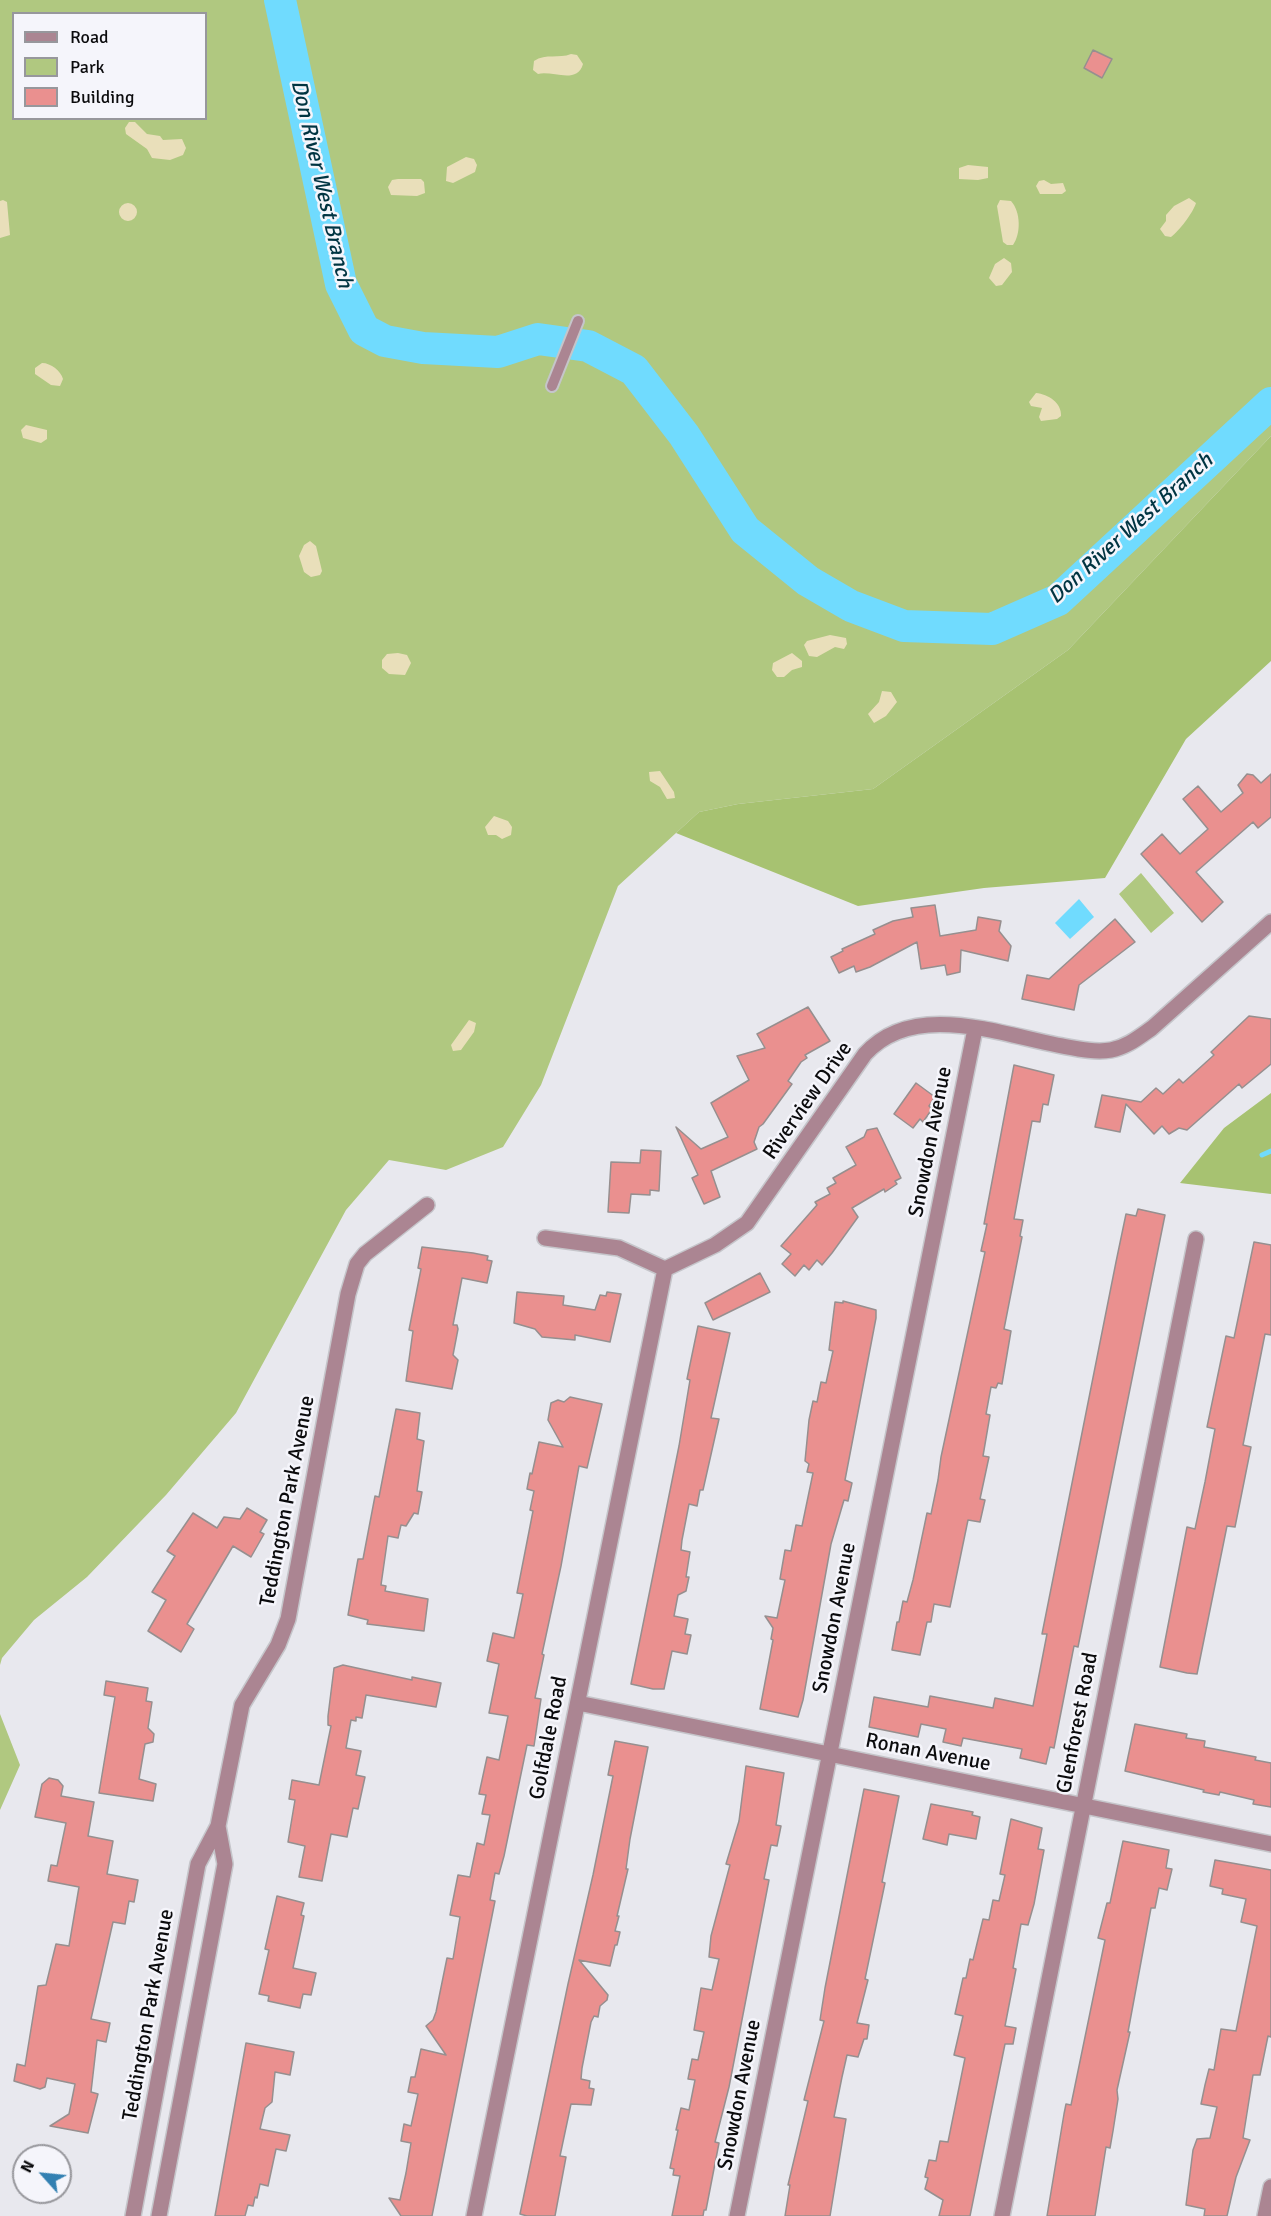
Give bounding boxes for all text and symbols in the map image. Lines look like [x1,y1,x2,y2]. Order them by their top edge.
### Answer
legend [12,12,207,120]
text: Road [70,26,109,48]
text: Park [70,56,105,78]
water label: Don River West Branch [284,77,358,291]
text: Building [70,86,134,108]
water label: Don River West Branch [1043,448,1219,610]
street label: Riverview Drive [758,1037,858,1165]
street label: Snowdon Avenue [904,1065,958,1219]
street label: Teddington Park Avenue [255,1393,321,1609]
street label: Snowdon Avenue [808,1541,862,1695]
street label: Glenforest Road [1052,1650,1104,1796]
street label: Golfdale Road [525,1674,573,1802]
street label: Ronan Avenue [863,1729,993,1777]
street label: Teddington Park Avenue [118,1907,180,2123]
street label: Snowdon Avenue [713,2018,767,2172]
north arrow [12,2144,72,2204]
text: N [16,2157,39,2176]

